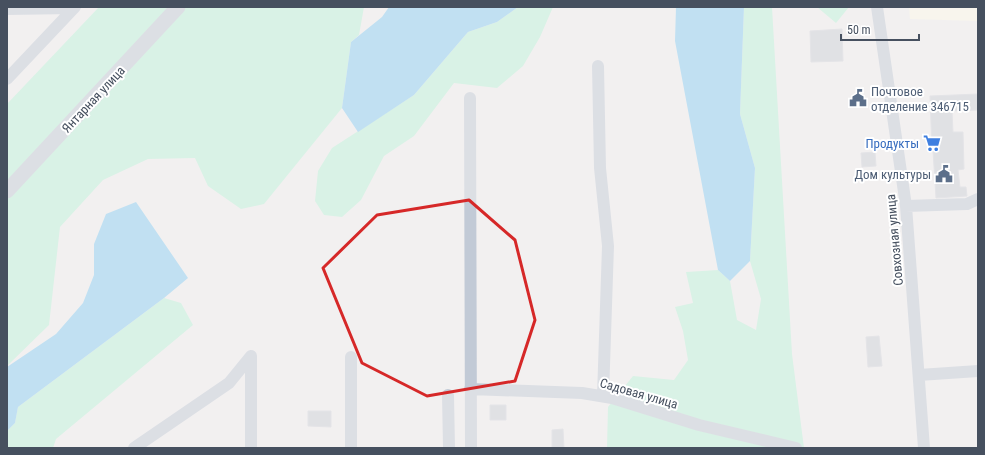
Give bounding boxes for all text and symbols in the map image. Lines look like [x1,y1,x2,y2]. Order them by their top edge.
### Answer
scale bar [841,16,919,42]
text: 50 m [847,23,871,37]
street label: Янтарная улица [59,63,128,136]
place label: Почтовое отделение 346715 [871,84,969,114]
public building icon: Почтовое отделение 346715 [848,88,868,108]
supermarket icon: Продукты [922,133,942,153]
place label: Продукты [865,136,919,151]
public building icon: Дом культуры [934,164,954,184]
place label: Дом культуры [854,167,931,182]
street label: Совхозная улица [883,194,906,286]
street label: Садовая улица [598,375,680,412]

